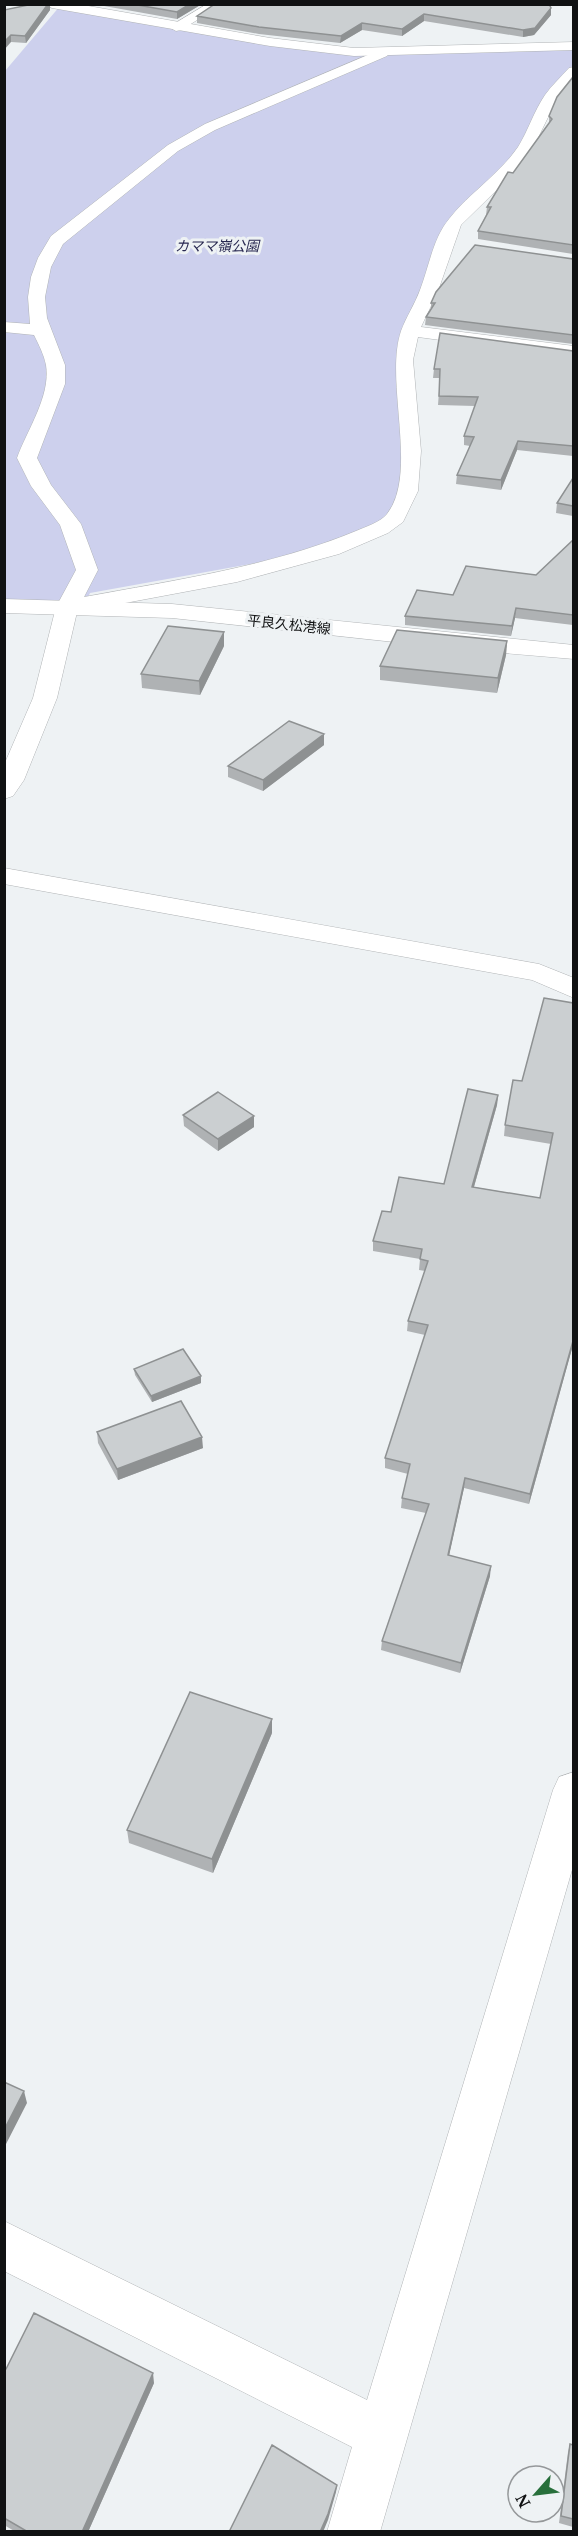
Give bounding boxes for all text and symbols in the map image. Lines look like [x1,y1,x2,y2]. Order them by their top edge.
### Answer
park label: カママ嶺公園 [175,236,261,255]
street label: 平良久松港線 [246,610,332,638]
north arrow [506,2464,566,2524]
text: N [510,2490,535,2512]

